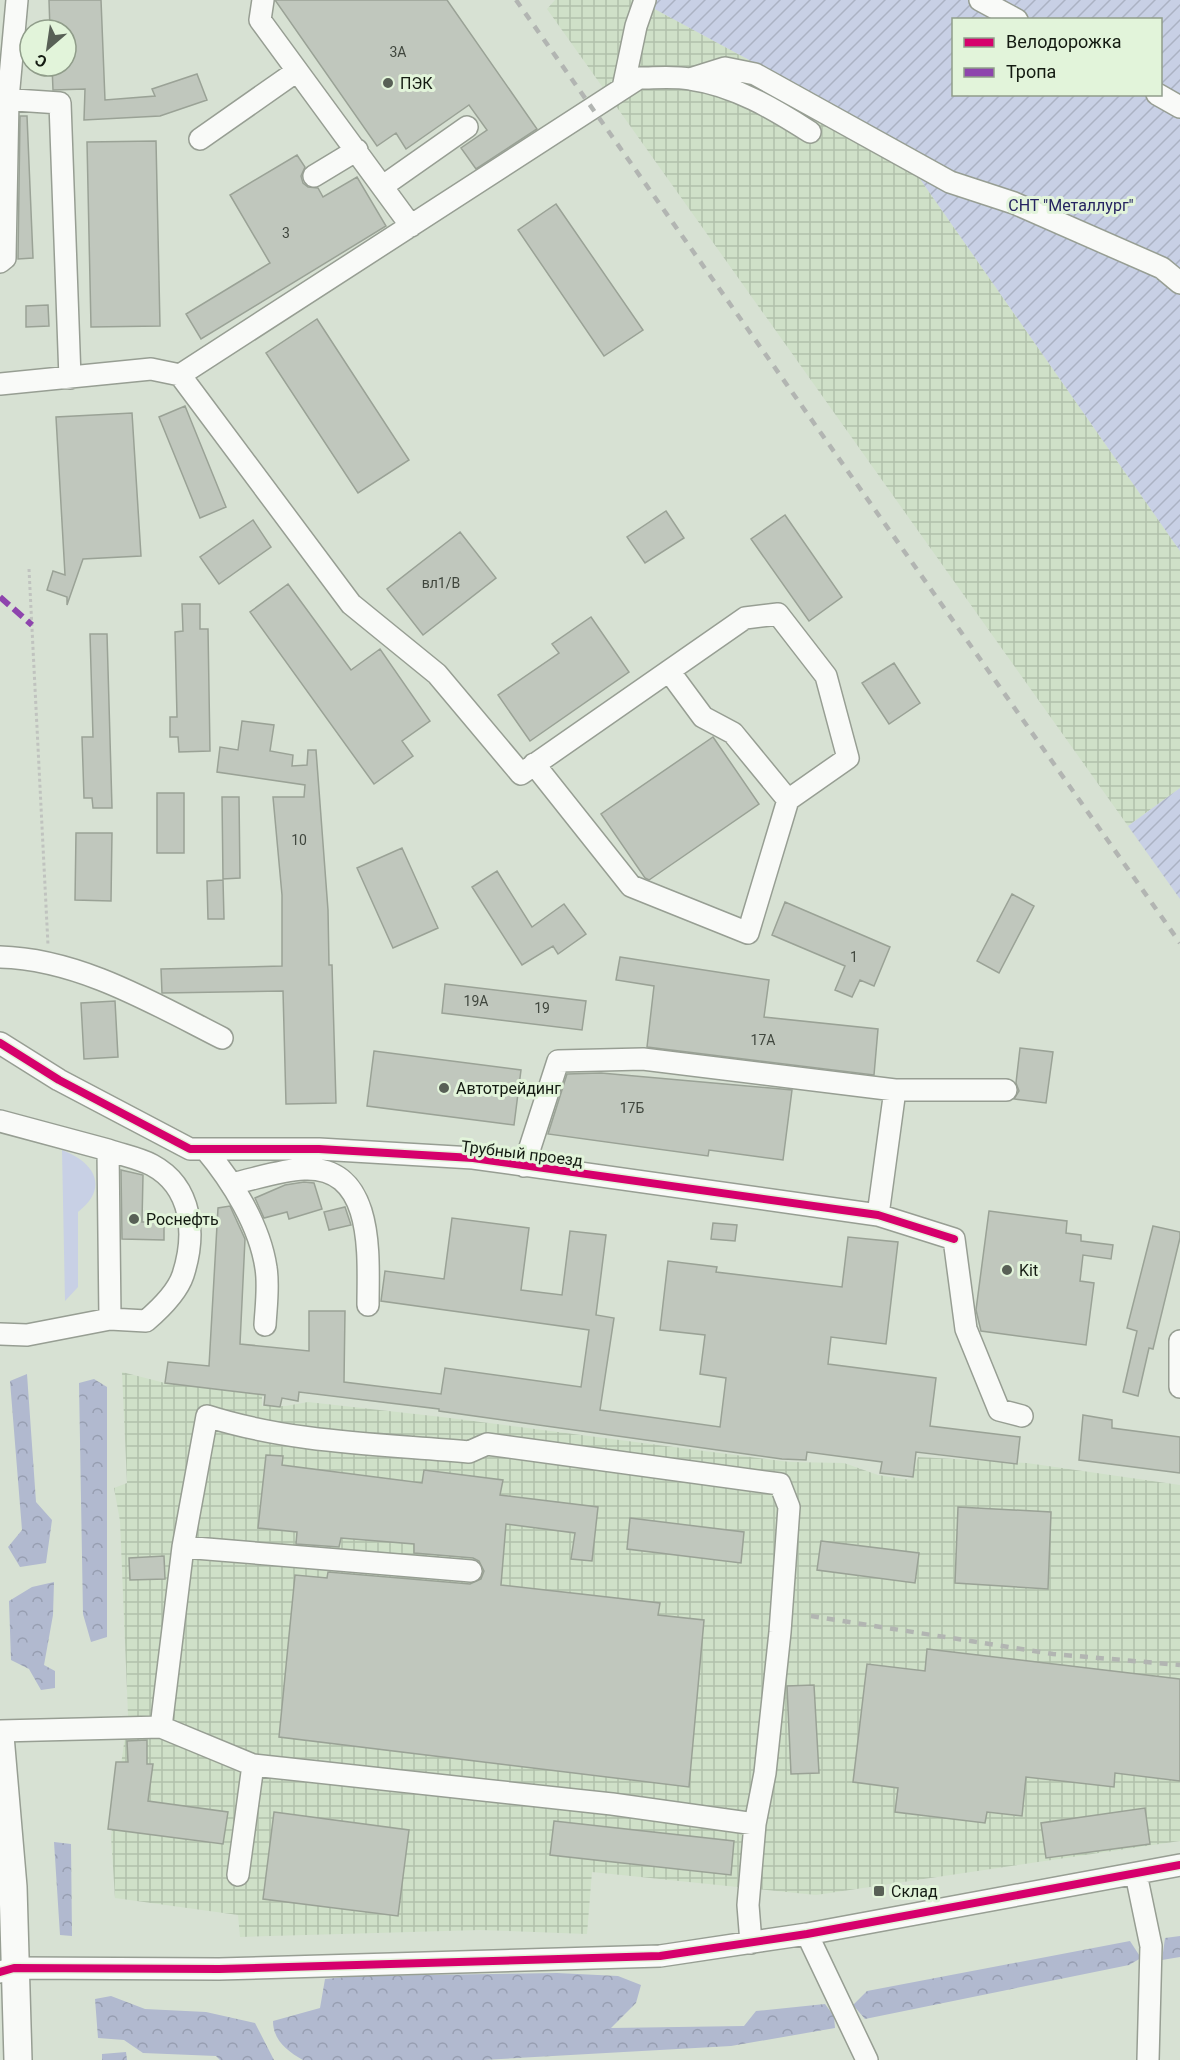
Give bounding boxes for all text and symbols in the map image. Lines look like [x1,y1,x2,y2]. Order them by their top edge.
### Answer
north arrow [18,18,78,78]
legend [952,18,1162,96]
text: Велодорожка [1006,31,1121,52]
house number: 3А [389,44,407,60]
text: С [32,50,50,72]
text: Тропа [1006,61,1056,82]
place label: ПЭК [400,74,433,93]
marker: ПЭК [381,76,395,90]
park label: СНТ "Металлург" [1008,196,1134,215]
house number: 3 [282,225,290,241]
house number: вл1/В [422,575,460,591]
house number: 10 [291,832,307,848]
house number: 1 [850,949,858,965]
house number: 19А [464,993,488,1009]
house number: 19 [534,1000,550,1016]
house number: 17А [751,1032,775,1048]
place label: Автотрейдинг [456,1079,561,1098]
marker: Автотрейдинг [437,1081,451,1095]
house number: 17Б [620,1100,644,1116]
street label: Трубный проезд [460,1137,584,1170]
place label: Роснефть [146,1210,219,1229]
marker: Роснефть [127,1212,141,1226]
place label: Kit [1019,1261,1038,1280]
marker: Kit [1000,1263,1014,1277]
place label: Склад [891,1882,938,1901]
marker: Склад [872,1884,886,1898]

